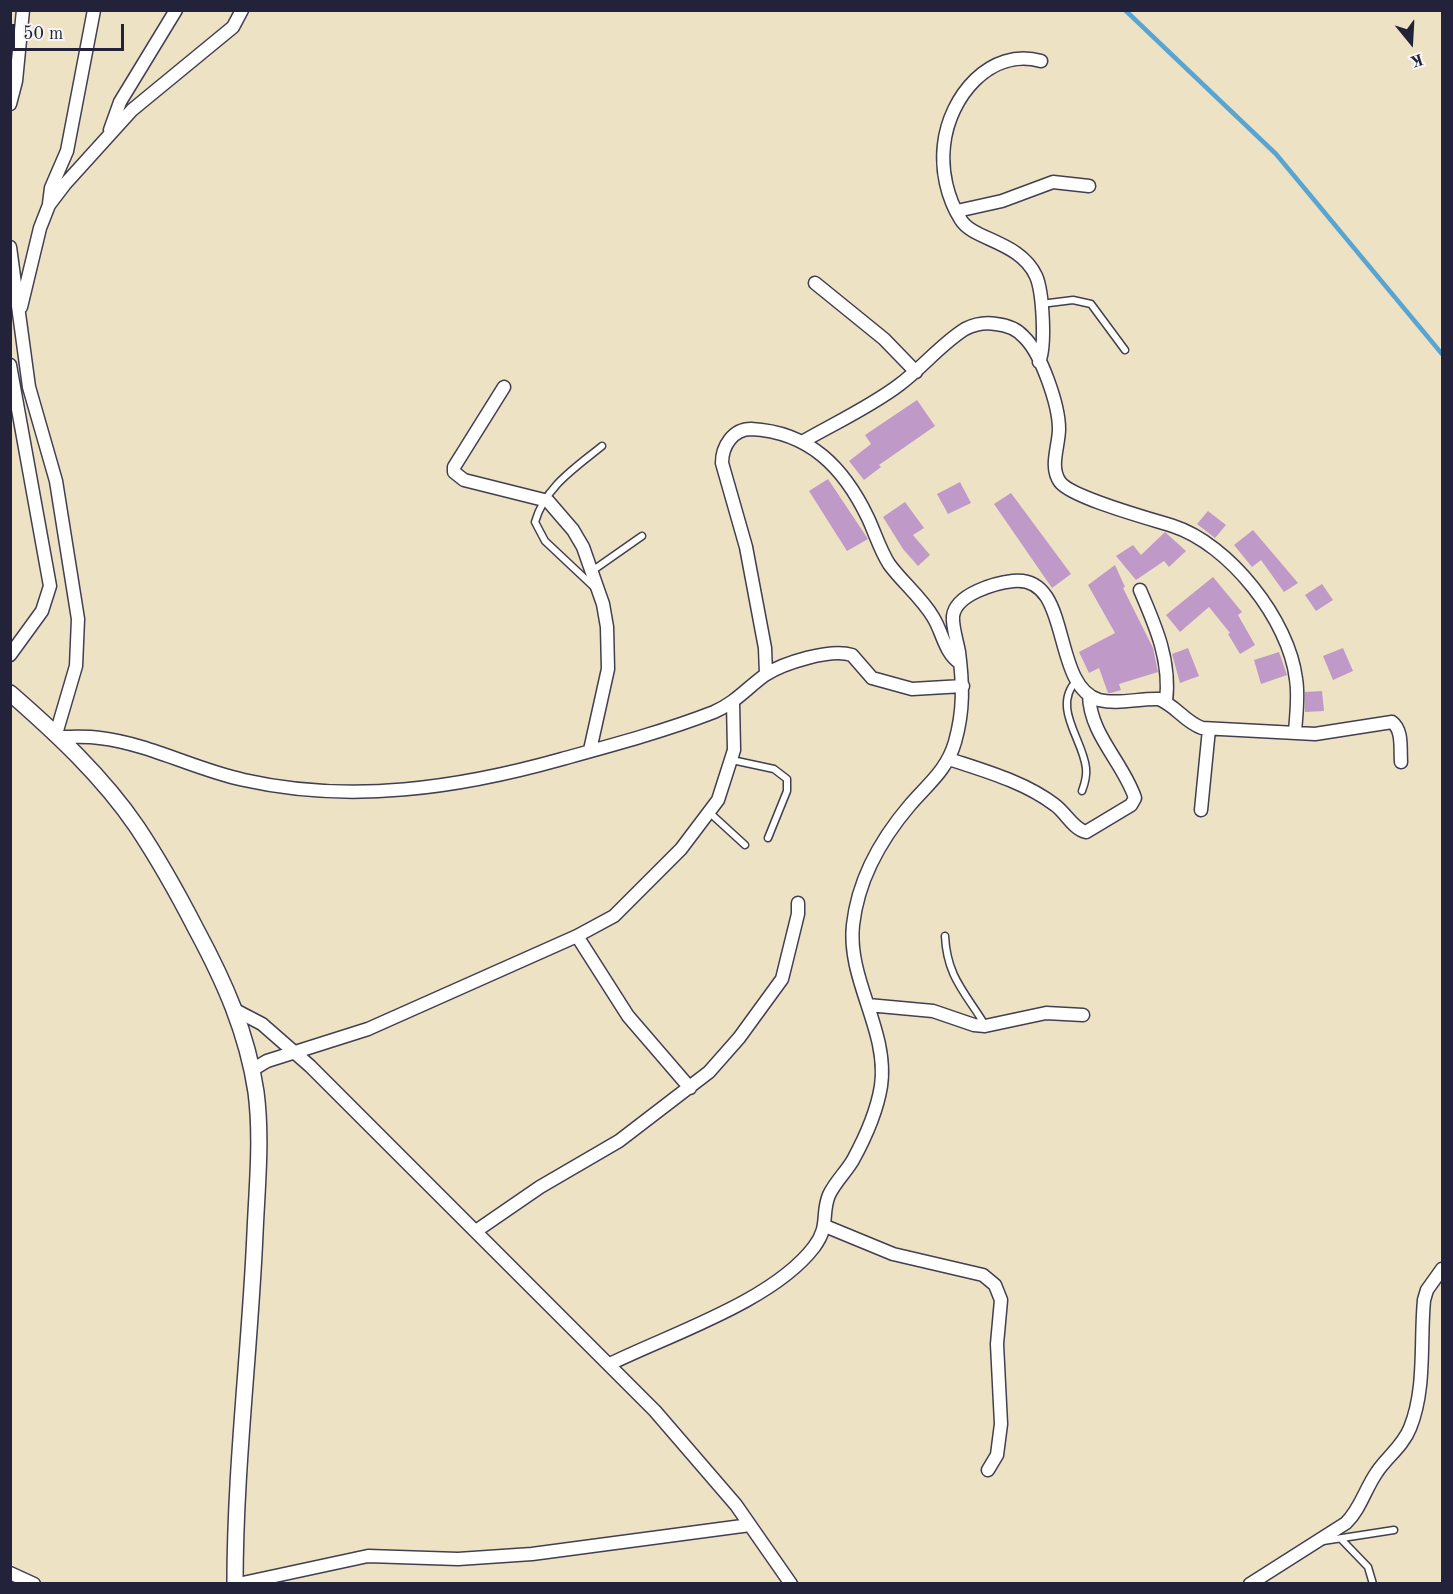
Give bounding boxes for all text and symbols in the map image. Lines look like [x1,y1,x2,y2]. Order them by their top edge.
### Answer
scale bar [15,12,128,50]
north arrow [1381,12,1441,72]
text: 50 m [23,25,63,43]
text: K [1408,50,1425,69]

